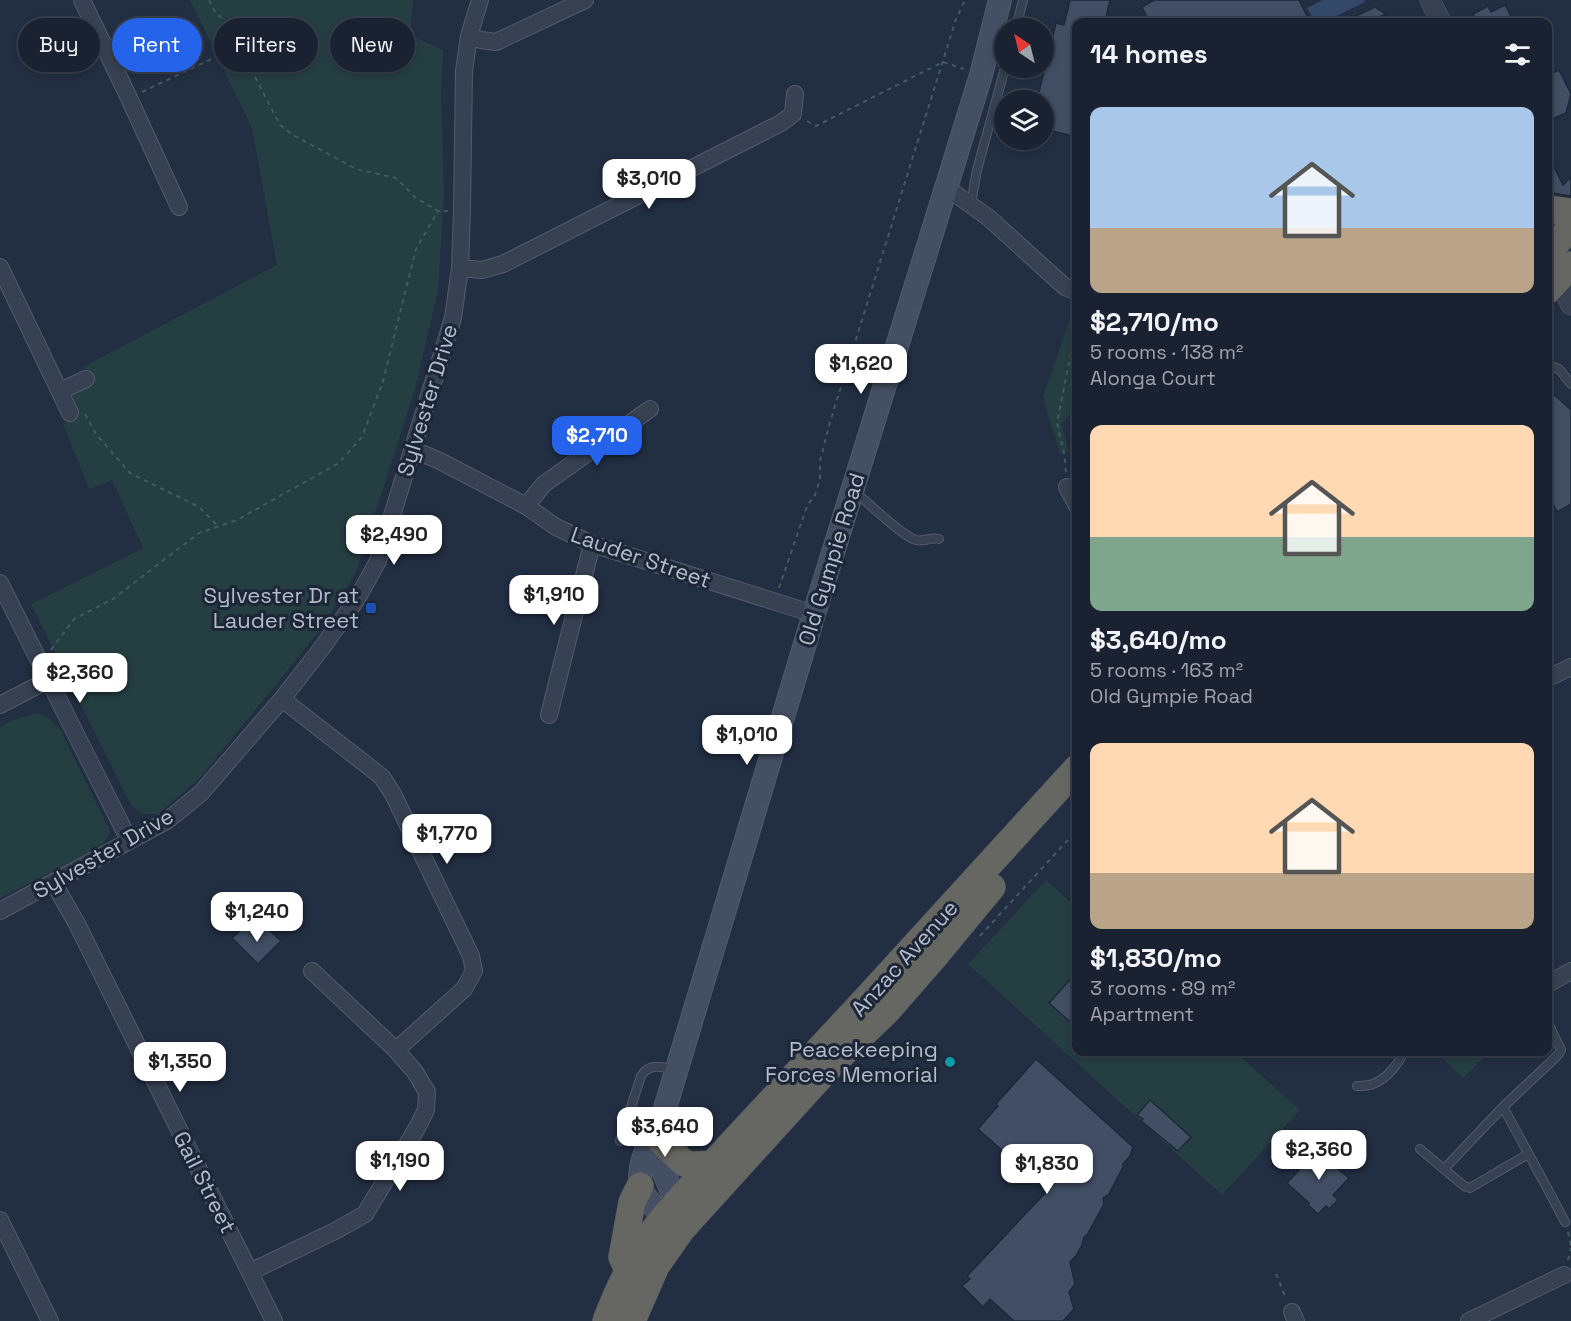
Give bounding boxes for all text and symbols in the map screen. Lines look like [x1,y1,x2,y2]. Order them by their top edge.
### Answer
chip: Buy [18,18,100,72]
chip: Rent [112,18,202,72]
chip: Filters [214,18,318,72]
chip: New [330,18,415,72]
north arrow [994,18,1054,78]
map controls [994,18,1054,150]
text: 14 homes [1090,37,1208,71]
icon: filters [1501,38,1534,71]
button: layers [994,90,1054,150]
icon: home [1258,146,1366,254]
pin: $3,010 [600,159,698,210]
text: $3,010 [617,165,681,191]
text: $2,710/mo [1090,305,1219,339]
street label: Sylvester Drive [391,321,463,479]
text: 5 rooms · 138 m² [1090,339,1243,365]
pin: $1,620 [812,344,910,395]
text: $1,620 [829,350,893,376]
text: Alonga Court [1090,365,1216,391]
pin: $2,710 [548,416,646,467]
text: $2,710 [566,422,628,448]
icon: home [1258,464,1366,572]
street label: Old Gympie Road [791,469,871,649]
pin: $2,490 [345,515,443,566]
street label: Lauder Street [567,520,715,594]
text: $2,490 [360,521,428,547]
pin: $1,910 [505,575,603,626]
place label: Sylvester Dr at Lauder Street [204,581,359,634]
text: $1,910 [523,581,585,607]
marker: Sylvester Dr at Lauder Street [364,601,378,615]
text: $3,640/mo [1090,623,1227,657]
pin: $2,360 [31,653,129,704]
text: 5 rooms · 163 m² [1090,657,1243,683]
text: $2,360 [46,659,114,685]
text: Old Gympie Road [1090,683,1253,709]
pin: $1,010 [698,715,796,766]
text: $1,010 [716,721,778,747]
icon: home [1258,782,1366,890]
street label: Sylvester Drive [28,801,178,905]
pin: $1,770 [398,814,496,865]
text: $1,770 [416,820,478,846]
pin: $1,240 [208,892,306,943]
street label: Anzac Avenue [844,894,964,1022]
text: $1,240 [225,898,289,924]
text: $1,830/mo [1090,941,1222,975]
text: 3 rooms · 89 m² [1090,975,1235,1001]
text: Apartment [1090,1001,1194,1027]
place label: Peacekeeping Forces Memorial [765,1035,938,1088]
pin: $1,350 [131,1042,229,1093]
text: $1,350 [148,1048,212,1074]
marker: Peacekeeping Forces Memorial [943,1055,957,1069]
pin: $3,640 [616,1107,714,1158]
text: $3,640 [631,1113,699,1139]
street label: Gail Street [167,1126,243,1238]
pin: $2,360 [1270,1130,1368,1181]
text: $2,360 [1285,1136,1353,1162]
pin: $1,190 [351,1141,449,1192]
pin: $1,830 [998,1144,1096,1195]
text: $1,190 [370,1147,430,1173]
text: $1,830 [1015,1150,1079,1176]

